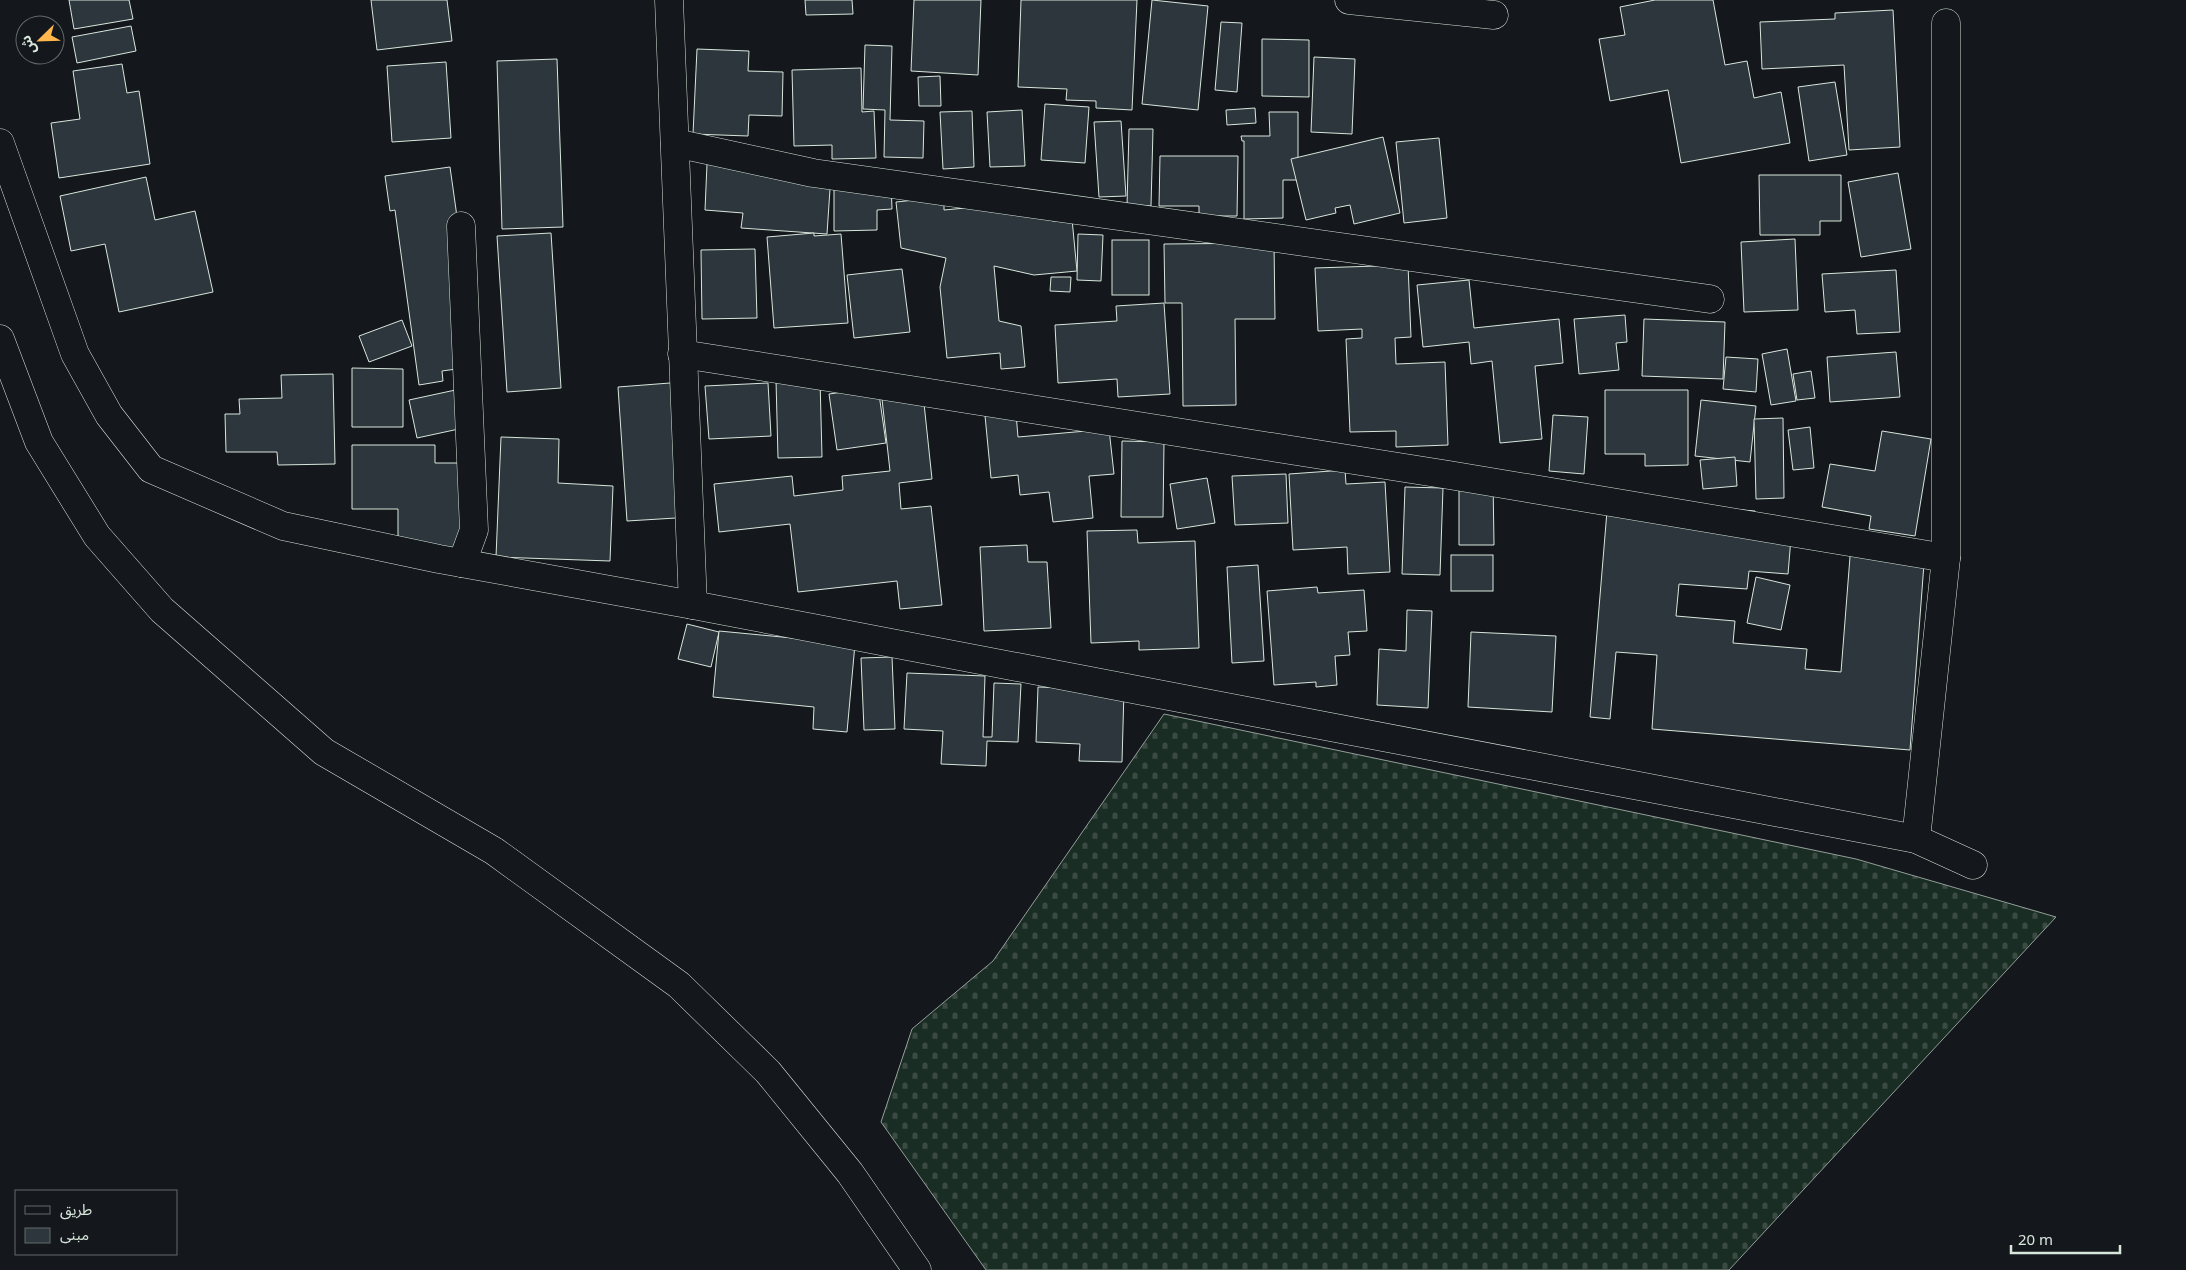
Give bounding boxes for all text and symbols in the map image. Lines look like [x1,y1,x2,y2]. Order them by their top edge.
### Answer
north arrow [15,15,65,65]
text: ش [15,33,40,58]
legend [15,1190,178,1255]
text: طريق [60,1199,92,1220]
scale bar [2011,1222,2120,1254]
text: مبنى [60,1224,89,1244]
text: 20 m [2018,1229,2053,1249]

